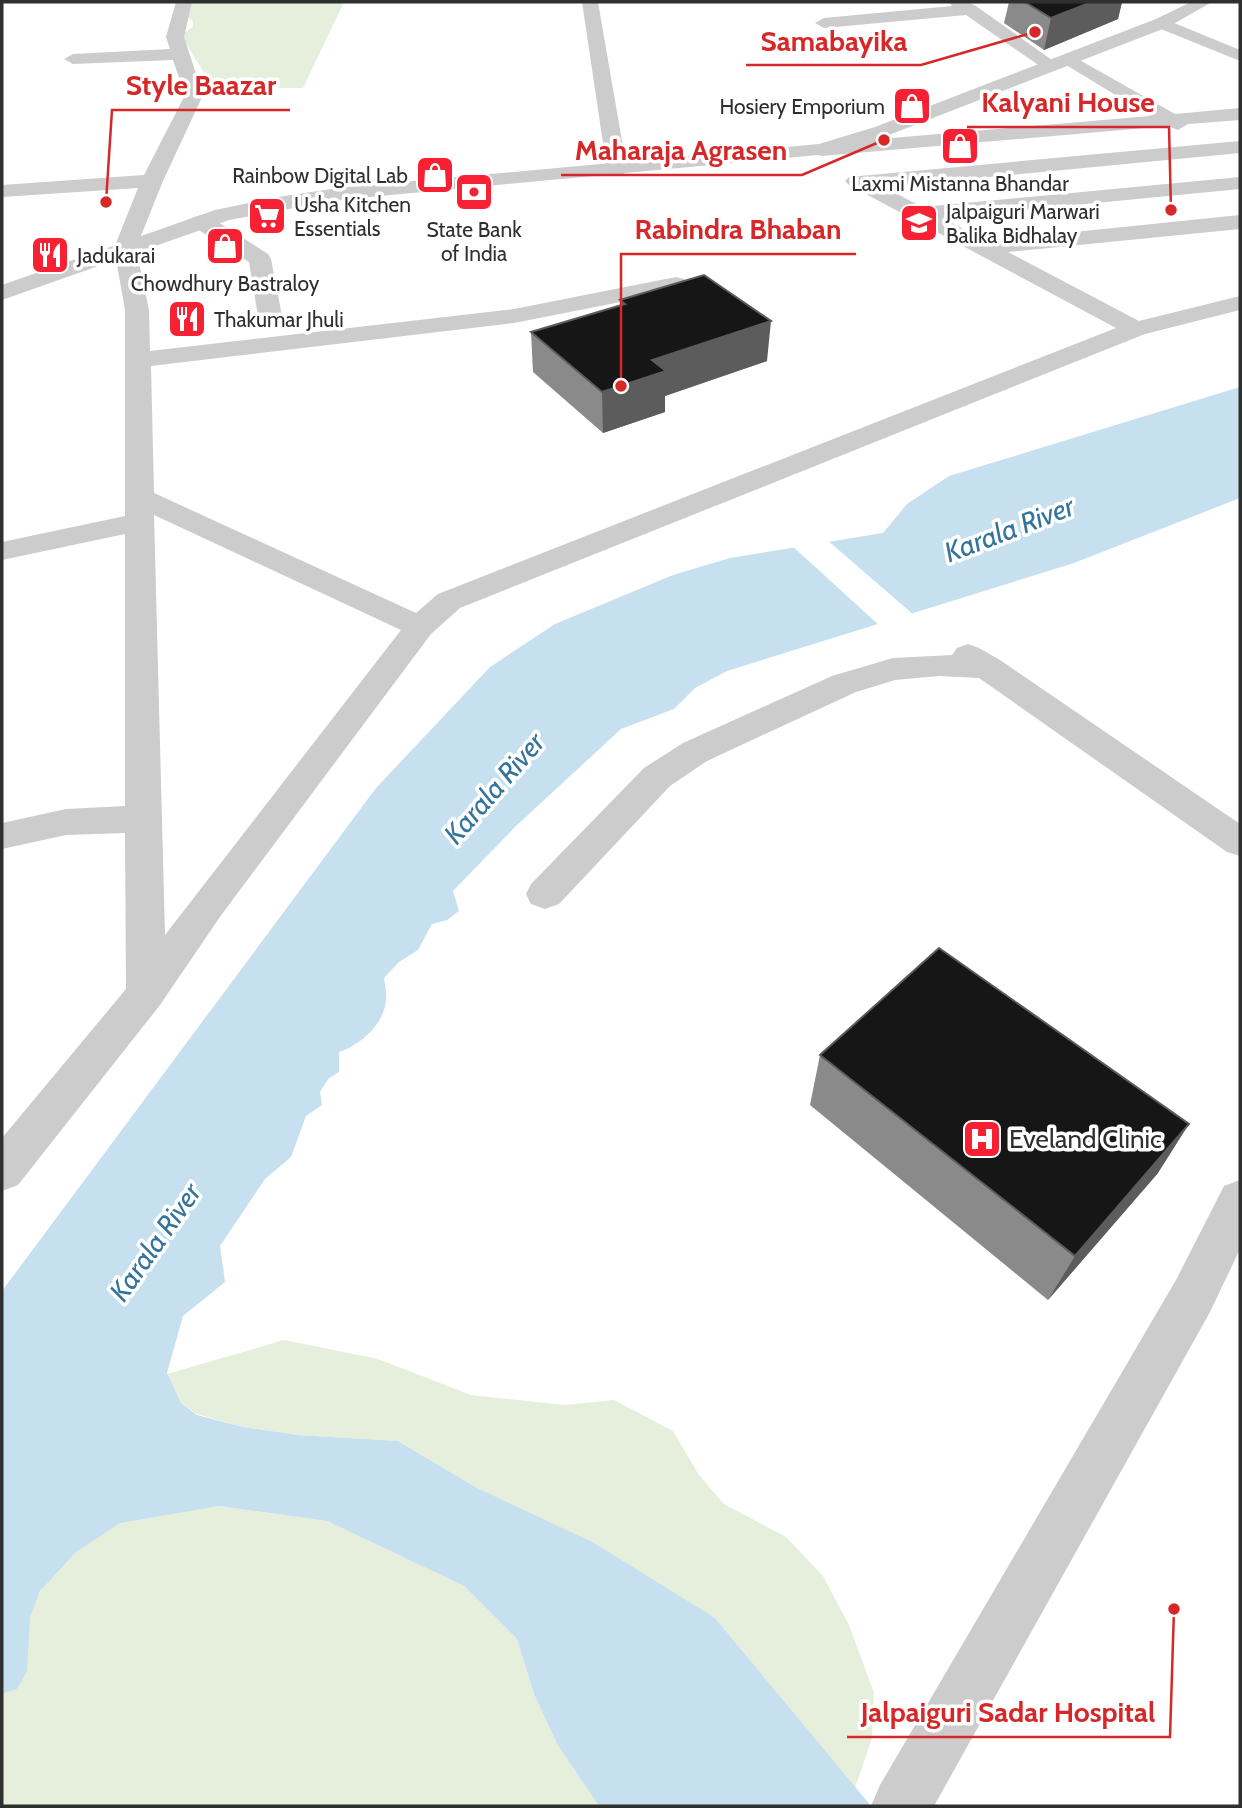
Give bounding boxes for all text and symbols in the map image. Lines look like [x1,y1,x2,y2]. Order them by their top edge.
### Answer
callout: Samabayika [746,16,921,65]
text: Samabayika [761,24,908,58]
callout: Style Baazar [112,61,290,110]
text: Style Baazar [126,68,277,102]
callout: Kalyani House [967,78,1169,127]
shop icon: Hosiery Emporium [891,85,933,127]
text: Kalyani House [981,85,1155,119]
place label: Hosiery Emporium [719,94,885,119]
shop icon: Laxmi Mistanna Bhandar [939,125,981,167]
callout: Maharaja Agrasen [561,126,802,175]
text: Maharaja Agrasen [575,133,787,167]
shop icon: Rainbow Digital Lab [414,154,456,196]
place label: Rainbow Digital Lab [232,163,408,188]
bank icon: State Bank of India [453,171,495,213]
place label: Laxmi Mistanna Bhandar [851,171,1069,196]
place label: Usha Kitchen Essentials [294,192,411,241]
supermarket icon: Usha Kitchen Essentials [246,195,288,237]
place label: Jalpaiguri Marwari Balika Bidhalay [945,199,1100,248]
school or university icon: Jalpaiguri Marwari Balika Bidhalay [898,202,940,244]
callout: Rabindra Bhaban [621,205,856,254]
text: Rabindra Bhaban [635,212,841,246]
place label: State Bank of India [426,217,522,266]
shop icon: Chowdhury Bastraloy [204,225,246,267]
restaurant icon: Jadukarai [29,234,71,276]
place label: Jadukarai [76,243,155,268]
place label: Chowdhury Bastraloy [131,271,320,296]
restaurant icon: Thakumar Jhuli [166,298,208,340]
place label: Thakumar Jhuli [214,307,344,332]
water label: Karala River [939,488,1080,569]
water label: Karala River [436,724,552,851]
hospital icon: Eveland Clinic [961,1118,1003,1160]
place label: Eveland Clinic [1009,1123,1162,1155]
water label: Karala River [102,1175,209,1308]
callout: Jalpaiguri Sadar Hospital [847,1688,1170,1737]
text: Jalpaiguri Sadar Hospital [860,1695,1155,1729]

